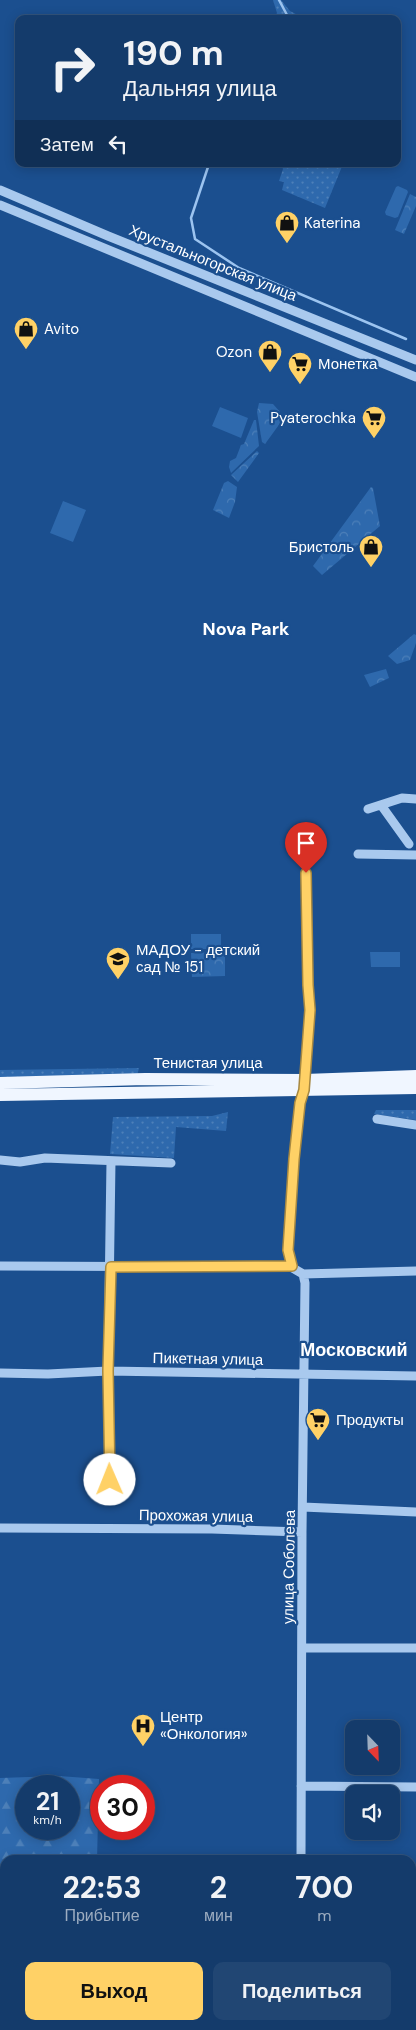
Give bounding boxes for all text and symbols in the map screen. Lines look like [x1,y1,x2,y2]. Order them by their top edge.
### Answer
text: 190 m [123,30,224,76]
icon: right [40,35,105,100]
text: Дальняя улица [123,74,277,103]
icon: left [104,130,132,158]
text: Затем [40,132,94,157]
shop icon: Katerina [274,210,300,244]
place label: Katerina [304,213,361,233]
street label: Хрустальногорская улица [126,220,300,306]
shop icon: Avito [13,316,39,350]
place label: Avito [44,319,79,339]
shop icon: Ozon [257,339,283,373]
place label: Ozon [216,342,252,362]
supermarket icon: Монетка [287,351,313,385]
place label: Монетка [318,354,378,374]
supermarket icon: Pyaterochka [361,405,387,439]
place label: Pyaterochka [270,408,356,428]
shop icon: Бристоль [358,534,384,568]
place label: Бристоль [289,537,354,557]
district label: Nova Park [203,617,290,641]
pin [285,822,327,873]
icon: arrive [292,829,320,857]
place label: МАДОУ - детский сад № 151 [136,940,260,977]
school or university icon: МАДОУ - детский сад № 151 [105,946,131,980]
street label: Тенистая улица [153,1053,263,1073]
district label: Московский [300,1338,408,1362]
street label: Пикетная улица [153,1348,264,1370]
supermarket icon: Продукты [305,1407,331,1441]
place label: Продукты [336,1410,404,1430]
position arrow [83,1453,135,1505]
street label: Прохожая улица [139,1505,254,1527]
street label: улица Соболева [278,1509,300,1624]
place label: Центр «Онкология» [160,1707,248,1744]
hospital icon: Центр «Онкология» [130,1713,156,1747]
north arrow [345,1720,400,1775]
map controls [345,1720,400,1840]
speed limit sign: 30 [90,1775,155,1840]
text: 21 [36,1785,59,1818]
button: sound [345,1785,400,1840]
text: km/h [33,1812,62,1828]
text: 22:53 [63,1868,142,1907]
text: 2 [210,1868,227,1907]
text: 700 [295,1868,353,1907]
text: Прибытие [64,1905,140,1926]
text: мин [204,1905,233,1926]
text: m [317,1905,332,1926]
button: Выход [25,1962,203,2020]
button: Поделиться [213,1962,391,2020]

